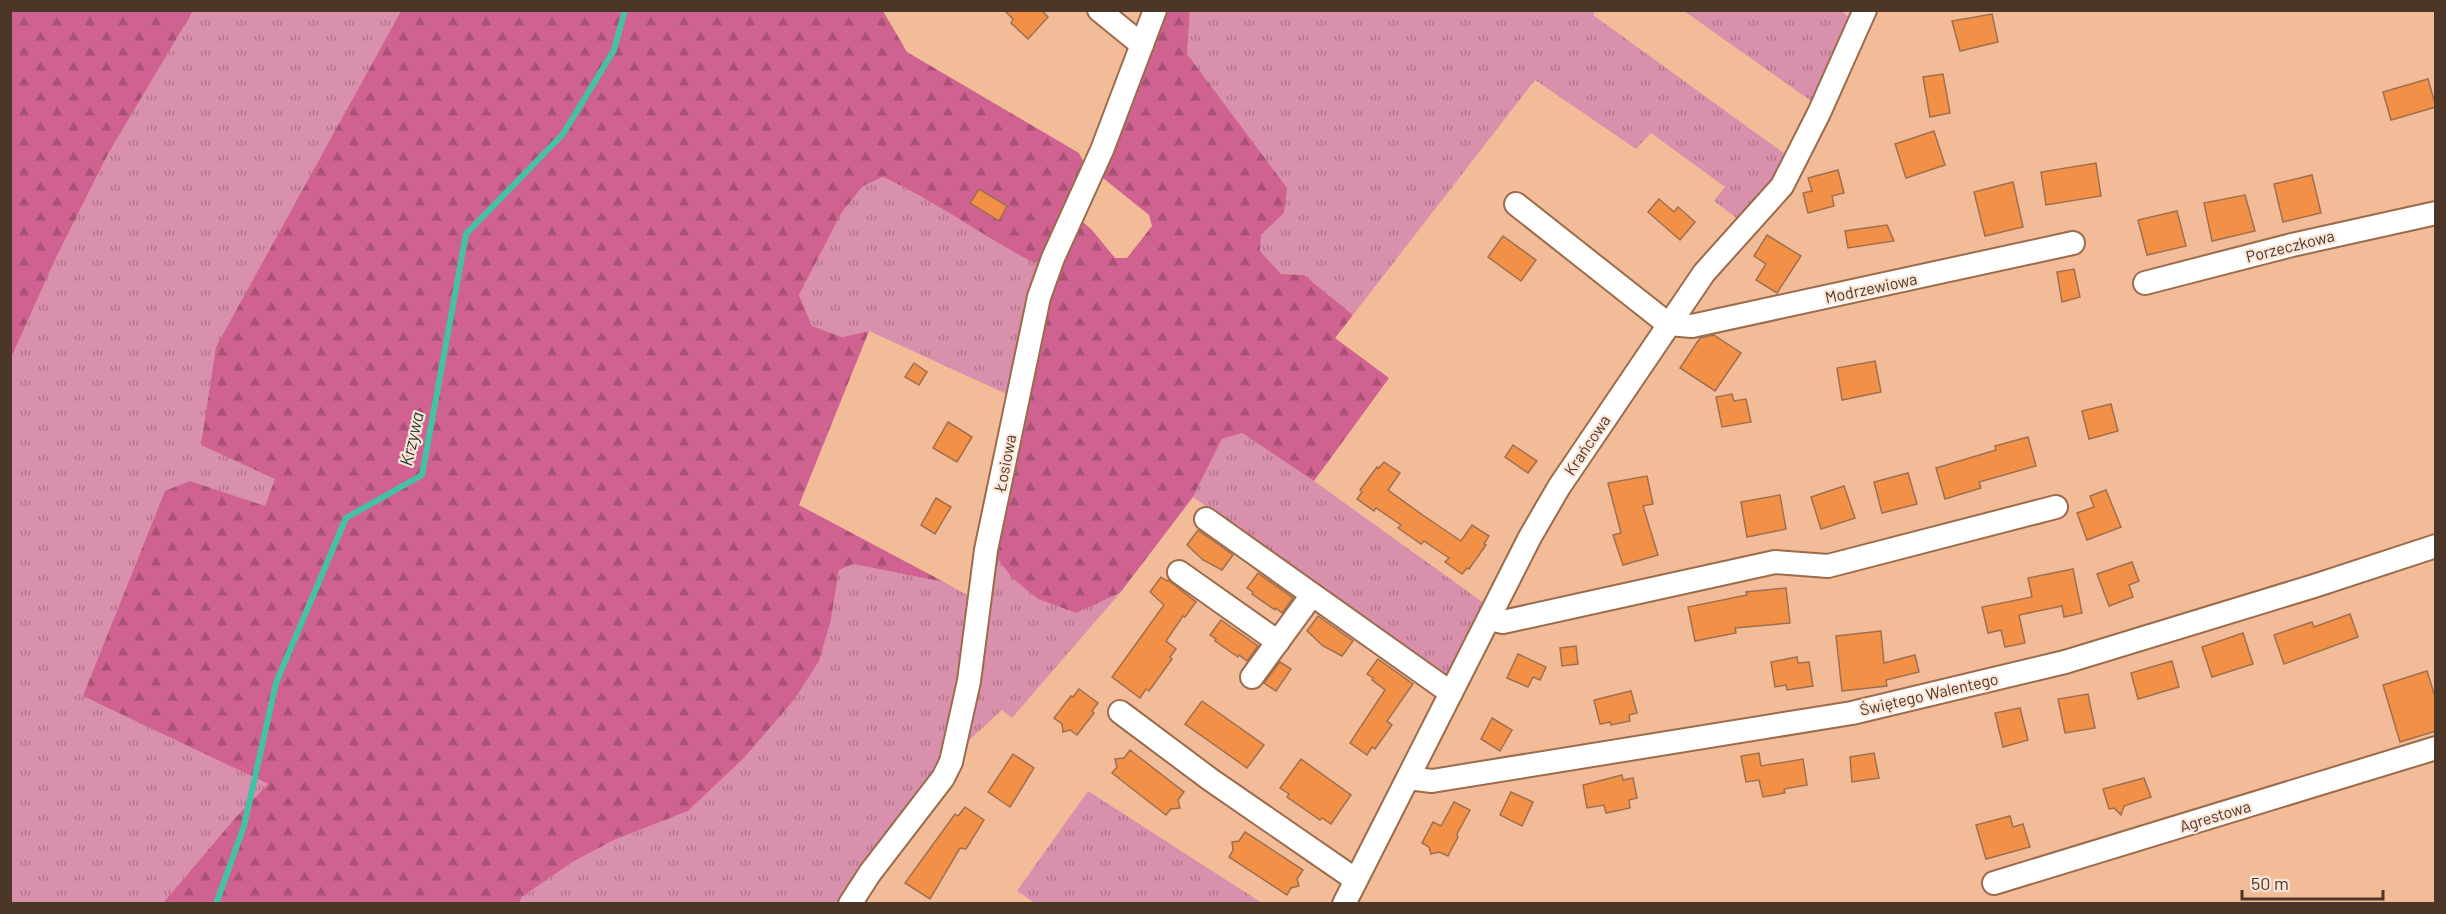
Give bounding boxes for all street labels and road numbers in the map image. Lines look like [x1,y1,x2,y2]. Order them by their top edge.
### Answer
street label: Porzeczkowa [2244,225,2336,266]
street label: Modrzewiowa [1823,268,1919,307]
street label: Krańcowa [1560,411,1614,478]
street label: Łosiowa [989,433,1019,494]
street label: Świętego Walentego [1858,668,2000,719]
street label: Agrestowa [2177,796,2253,835]

